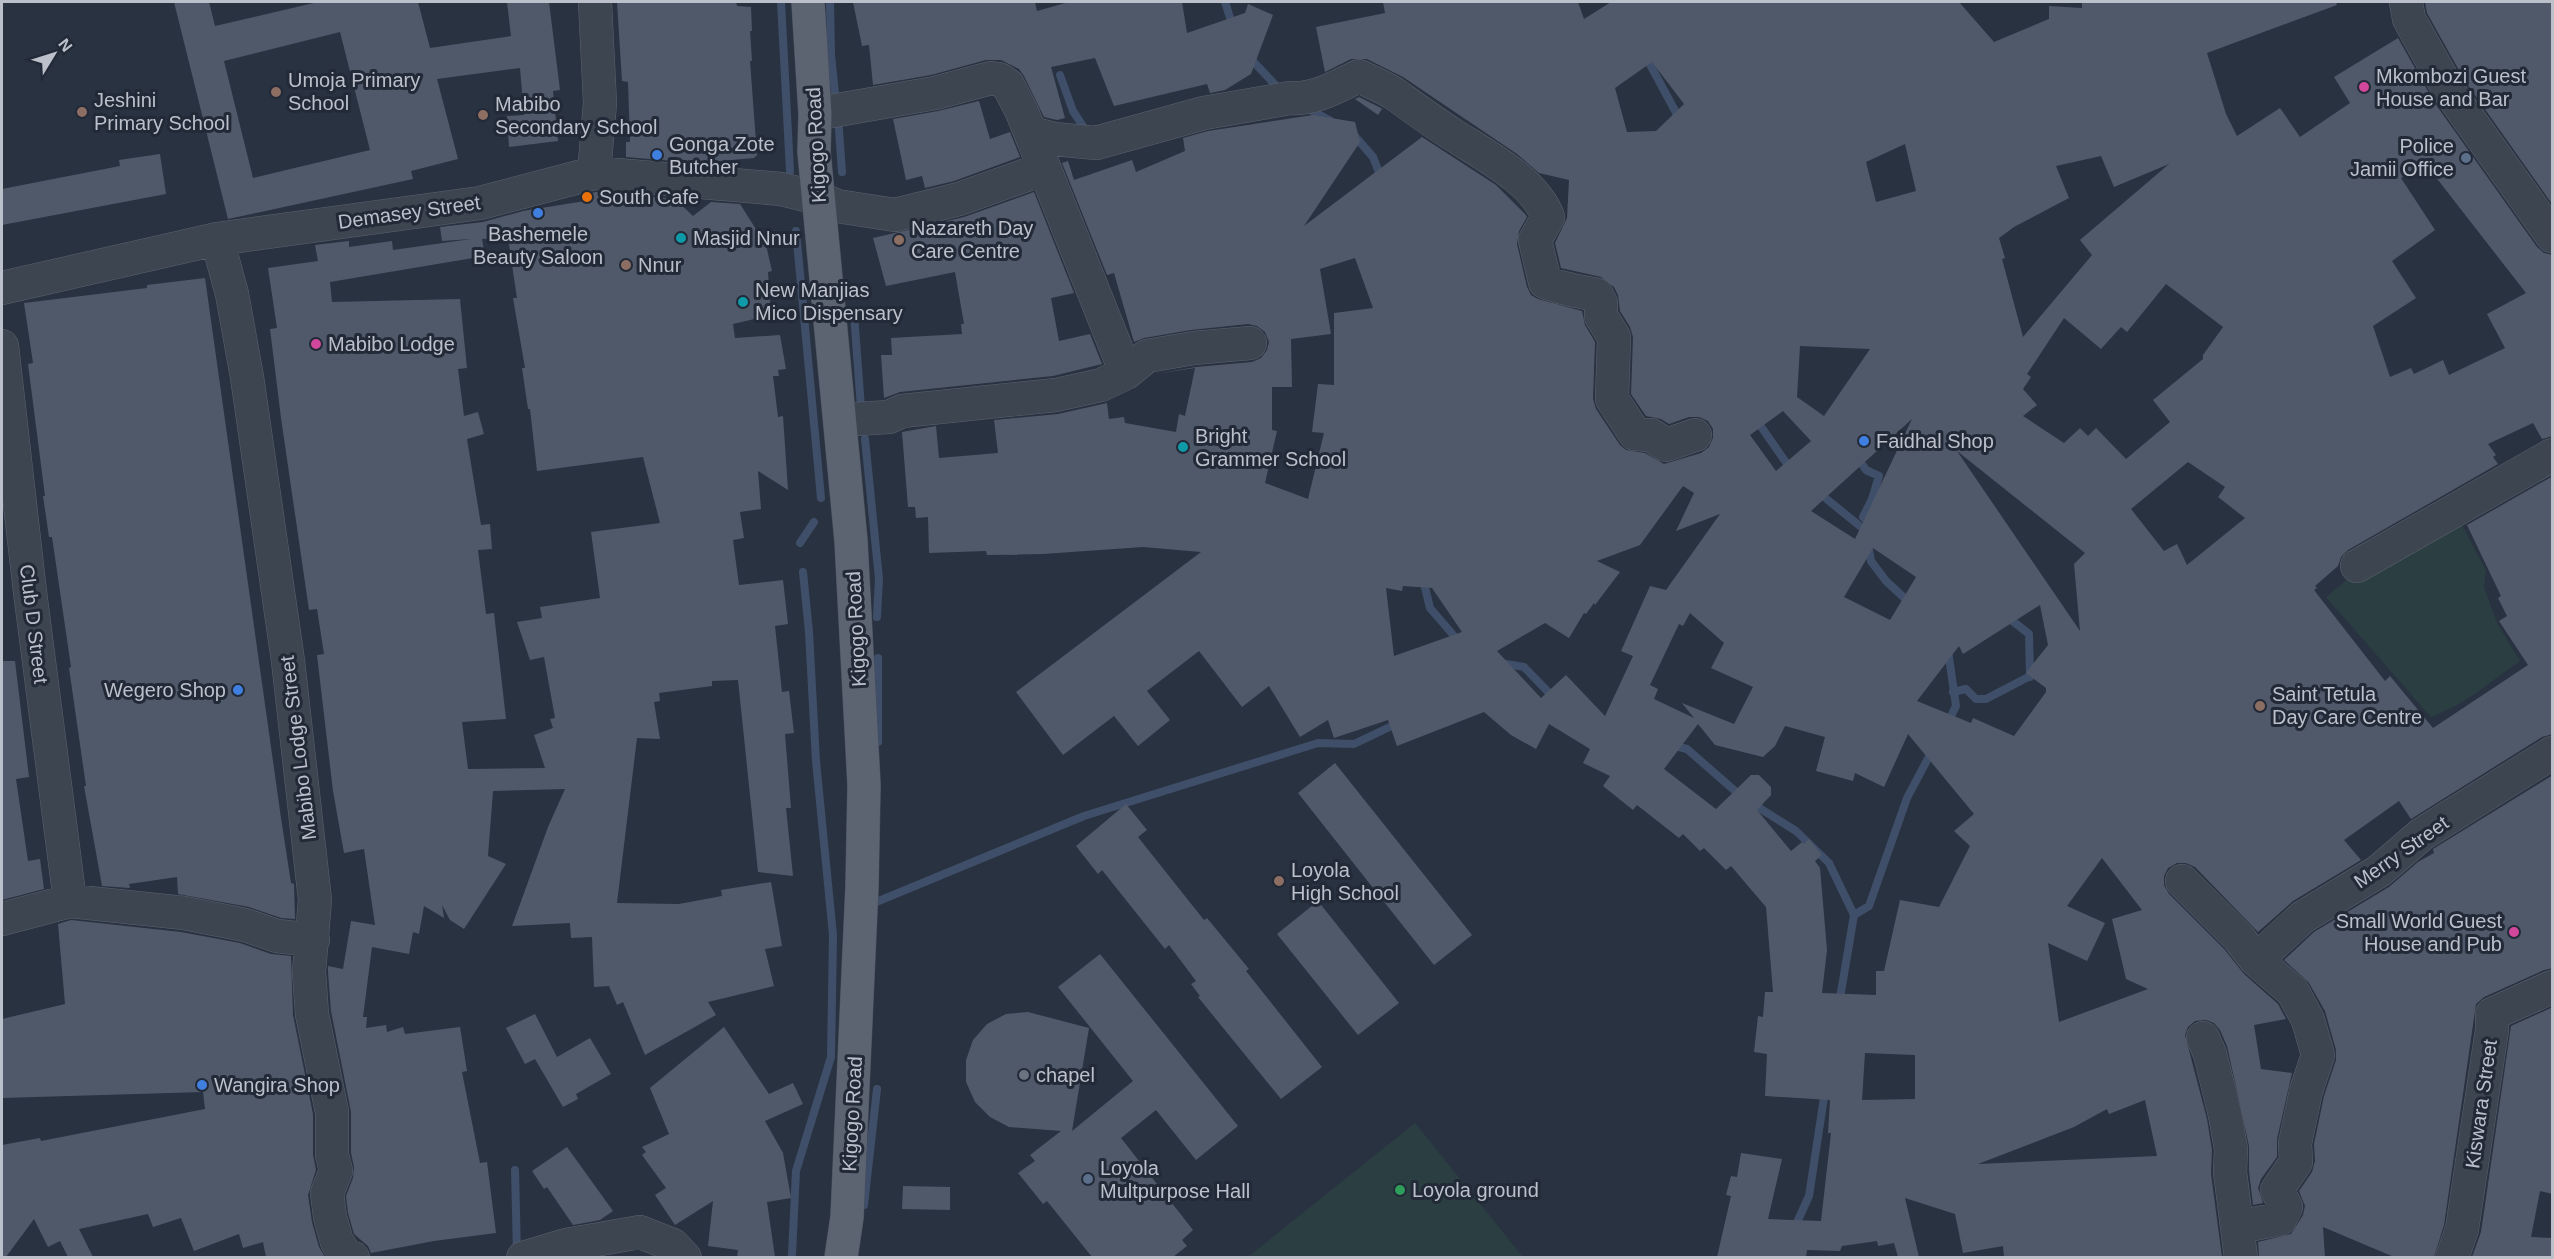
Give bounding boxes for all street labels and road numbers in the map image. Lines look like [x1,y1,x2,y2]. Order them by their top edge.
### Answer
street label: Kigogo Road [802,87,830,203]
street label: Demasey Street [336,191,482,233]
street label: Club D Street [16,563,52,685]
street label: Kigogo Road [842,571,870,687]
street label: Mabibo Lodge Street [276,654,320,841]
street label: Merry Street [2350,811,2453,893]
street label: Kiswara Street [2461,1038,2501,1170]
street label: Kigogo Road [838,1056,866,1172]

